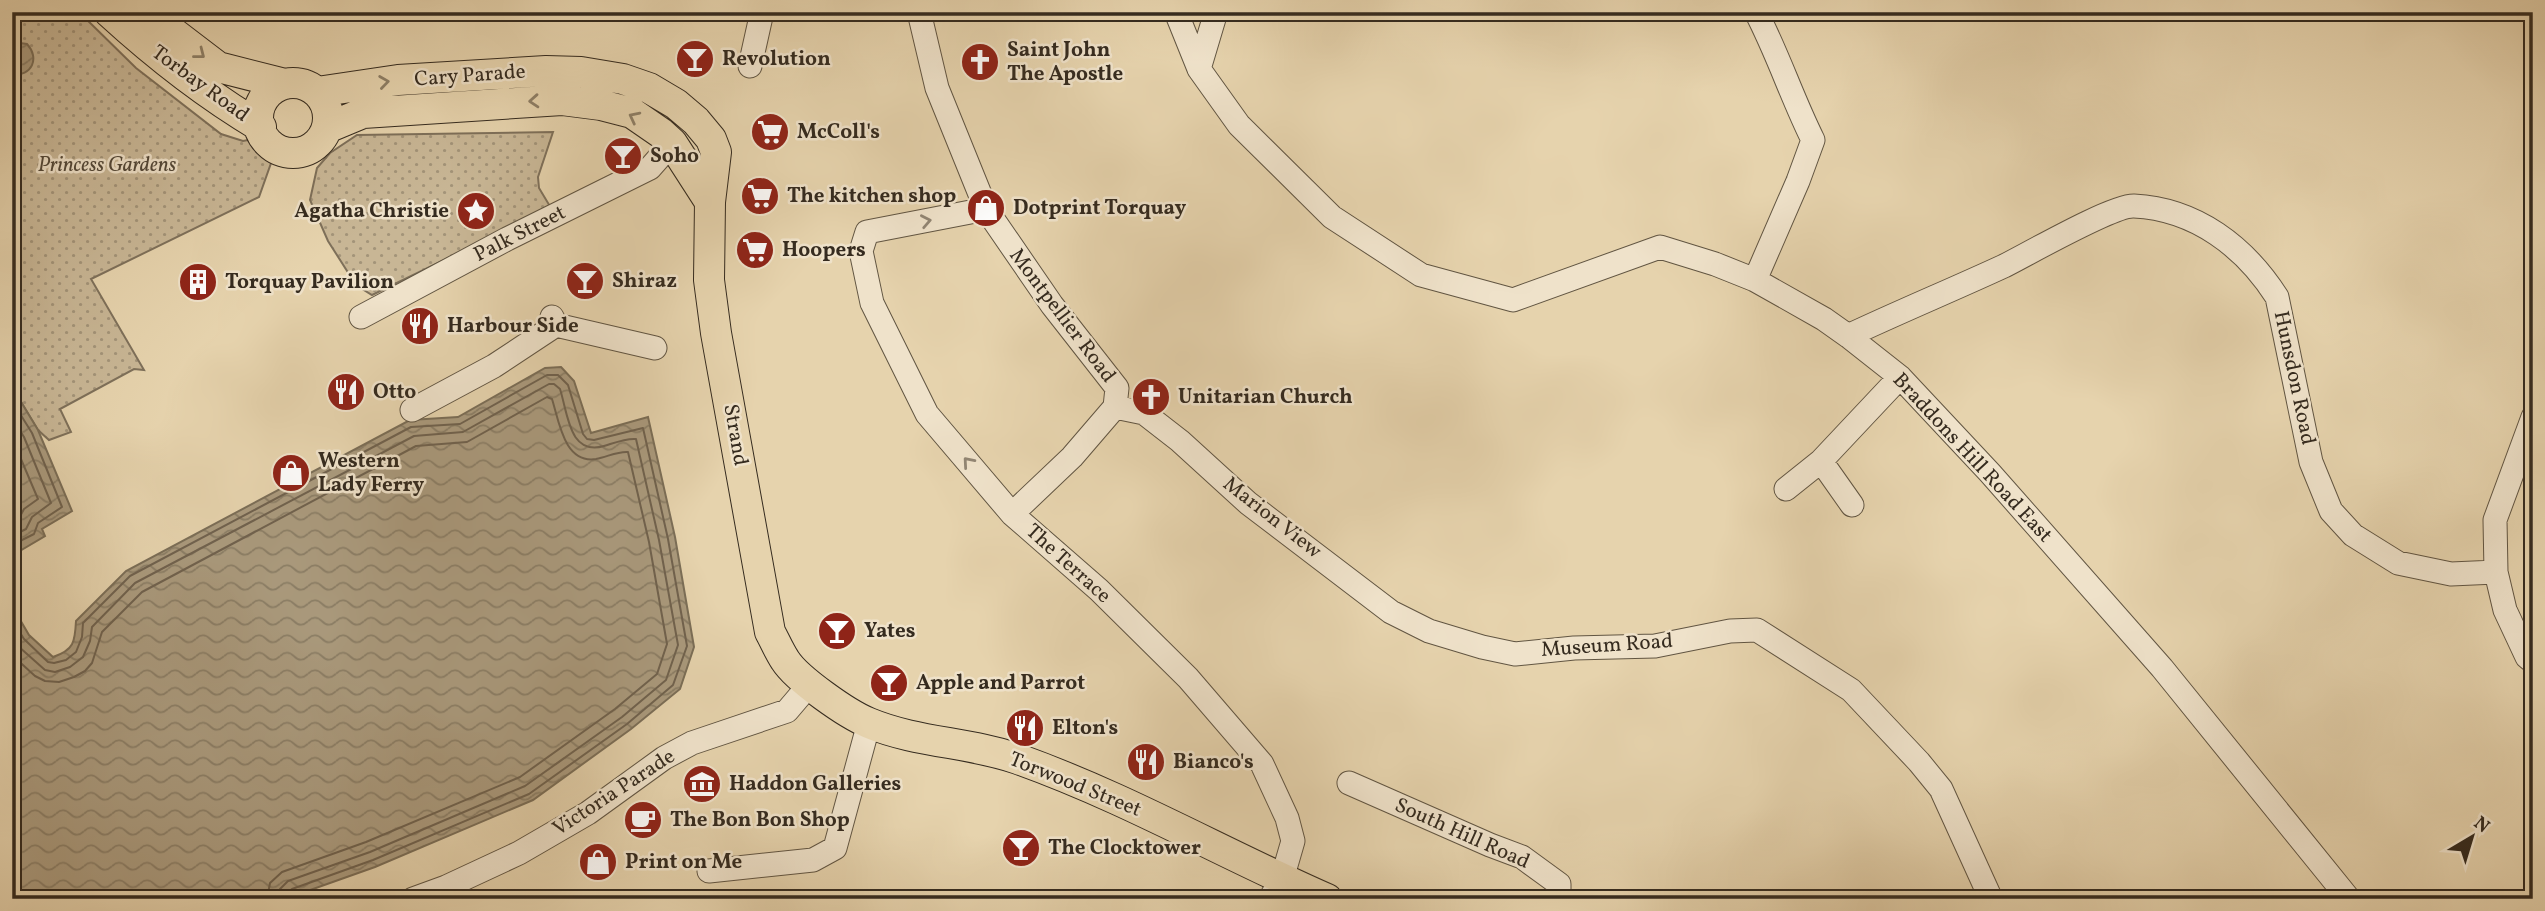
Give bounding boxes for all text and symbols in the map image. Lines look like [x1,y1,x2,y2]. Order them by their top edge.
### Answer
place label: Saint John The Apostle [1007,36,1123,89]
bar icon: Revolution [674,38,716,80]
street label: Torbay Road [145,39,255,129]
church icon: Saint John The Apostle [959,41,1001,83]
one-way arrow [192,45,205,58]
place label: Revolution [722,45,831,74]
street label: Cary Parade [413,58,527,94]
one-way arrow [378,75,390,90]
one-way arrow [528,94,539,109]
one-way arrow [629,111,641,125]
supermarket icon: McColl's [749,111,791,153]
place label: McColl's [797,118,880,147]
bar icon: Soho [602,135,644,177]
place label: Soho [650,142,699,171]
park label: Princess Gardens [38,151,177,180]
supermarket icon: The kitchen shop [739,175,781,217]
place label: The kitchen shop [787,182,956,211]
shop icon: Dotprint Torquay [965,187,1007,229]
place icon: Agatha Christie [455,190,497,232]
place label: Dotprint Torquay [1013,194,1186,223]
place label: Agatha Christie [294,197,449,226]
street label: Palk Street [469,198,571,270]
one-way arrow [920,214,932,229]
supermarket icon: Hoopers [734,229,776,271]
place label: Hoopers [782,236,866,265]
street label: Montpellier Road [1002,243,1122,389]
bar icon: Shiraz [564,260,606,302]
building icon: Torquay Pavilion [177,261,219,303]
place label: Shiraz [612,267,677,296]
place label: Torquay Pavilion [225,268,394,297]
restaurant icon: Harbour Side [399,305,441,347]
street label: Hunsdon Road [2266,308,2322,448]
place label: Harbour Side [447,312,579,341]
street label: Braddons Hill Road East [1885,367,2059,549]
restaurant icon: Otto [325,371,367,413]
church icon: Unitarian Church [1130,376,1172,418]
place label: Otto [373,378,416,407]
place label: Unitarian Church [1178,383,1353,412]
street label: Strand [715,402,755,468]
place label: Western Lady Ferry [318,447,425,500]
shop icon: Western Lady Ferry [270,452,312,494]
one-way arrow [964,457,976,470]
street label: Marion View [1217,470,1327,566]
street label: The Terrace [1019,518,1117,610]
bar icon: Yates [816,610,858,652]
place label: Yates [864,617,915,646]
street label: Museum Road [1540,627,1674,665]
bar icon: Apple and Parrot [868,662,910,704]
place label: Apple and Parrot [916,669,1085,698]
restaurant icon: Elton's [1004,707,1046,749]
place label: Elton's [1052,714,1118,743]
restaurant icon: Bianco's [1125,741,1167,783]
street label: Victoria Parade [547,742,681,844]
street label: Torwood Street [1005,745,1145,825]
place label: Bianco's [1173,748,1254,777]
museum icon: Haddon Galleries [681,763,723,805]
place label: Haddon Galleries [729,770,901,799]
street label: South Hill Road [1390,791,1534,877]
cafe icon: The Bon Bon Shop [622,799,664,841]
north arrow [2436,802,2506,872]
place label: The Bon Bon Shop [670,806,850,835]
text: N [2468,811,2495,840]
bar icon: The Clocktower [1000,827,1042,869]
place label: The Clocktower [1048,834,1201,863]
shop icon: Print on Me [577,841,619,883]
place label: Print on Me [625,848,742,877]

